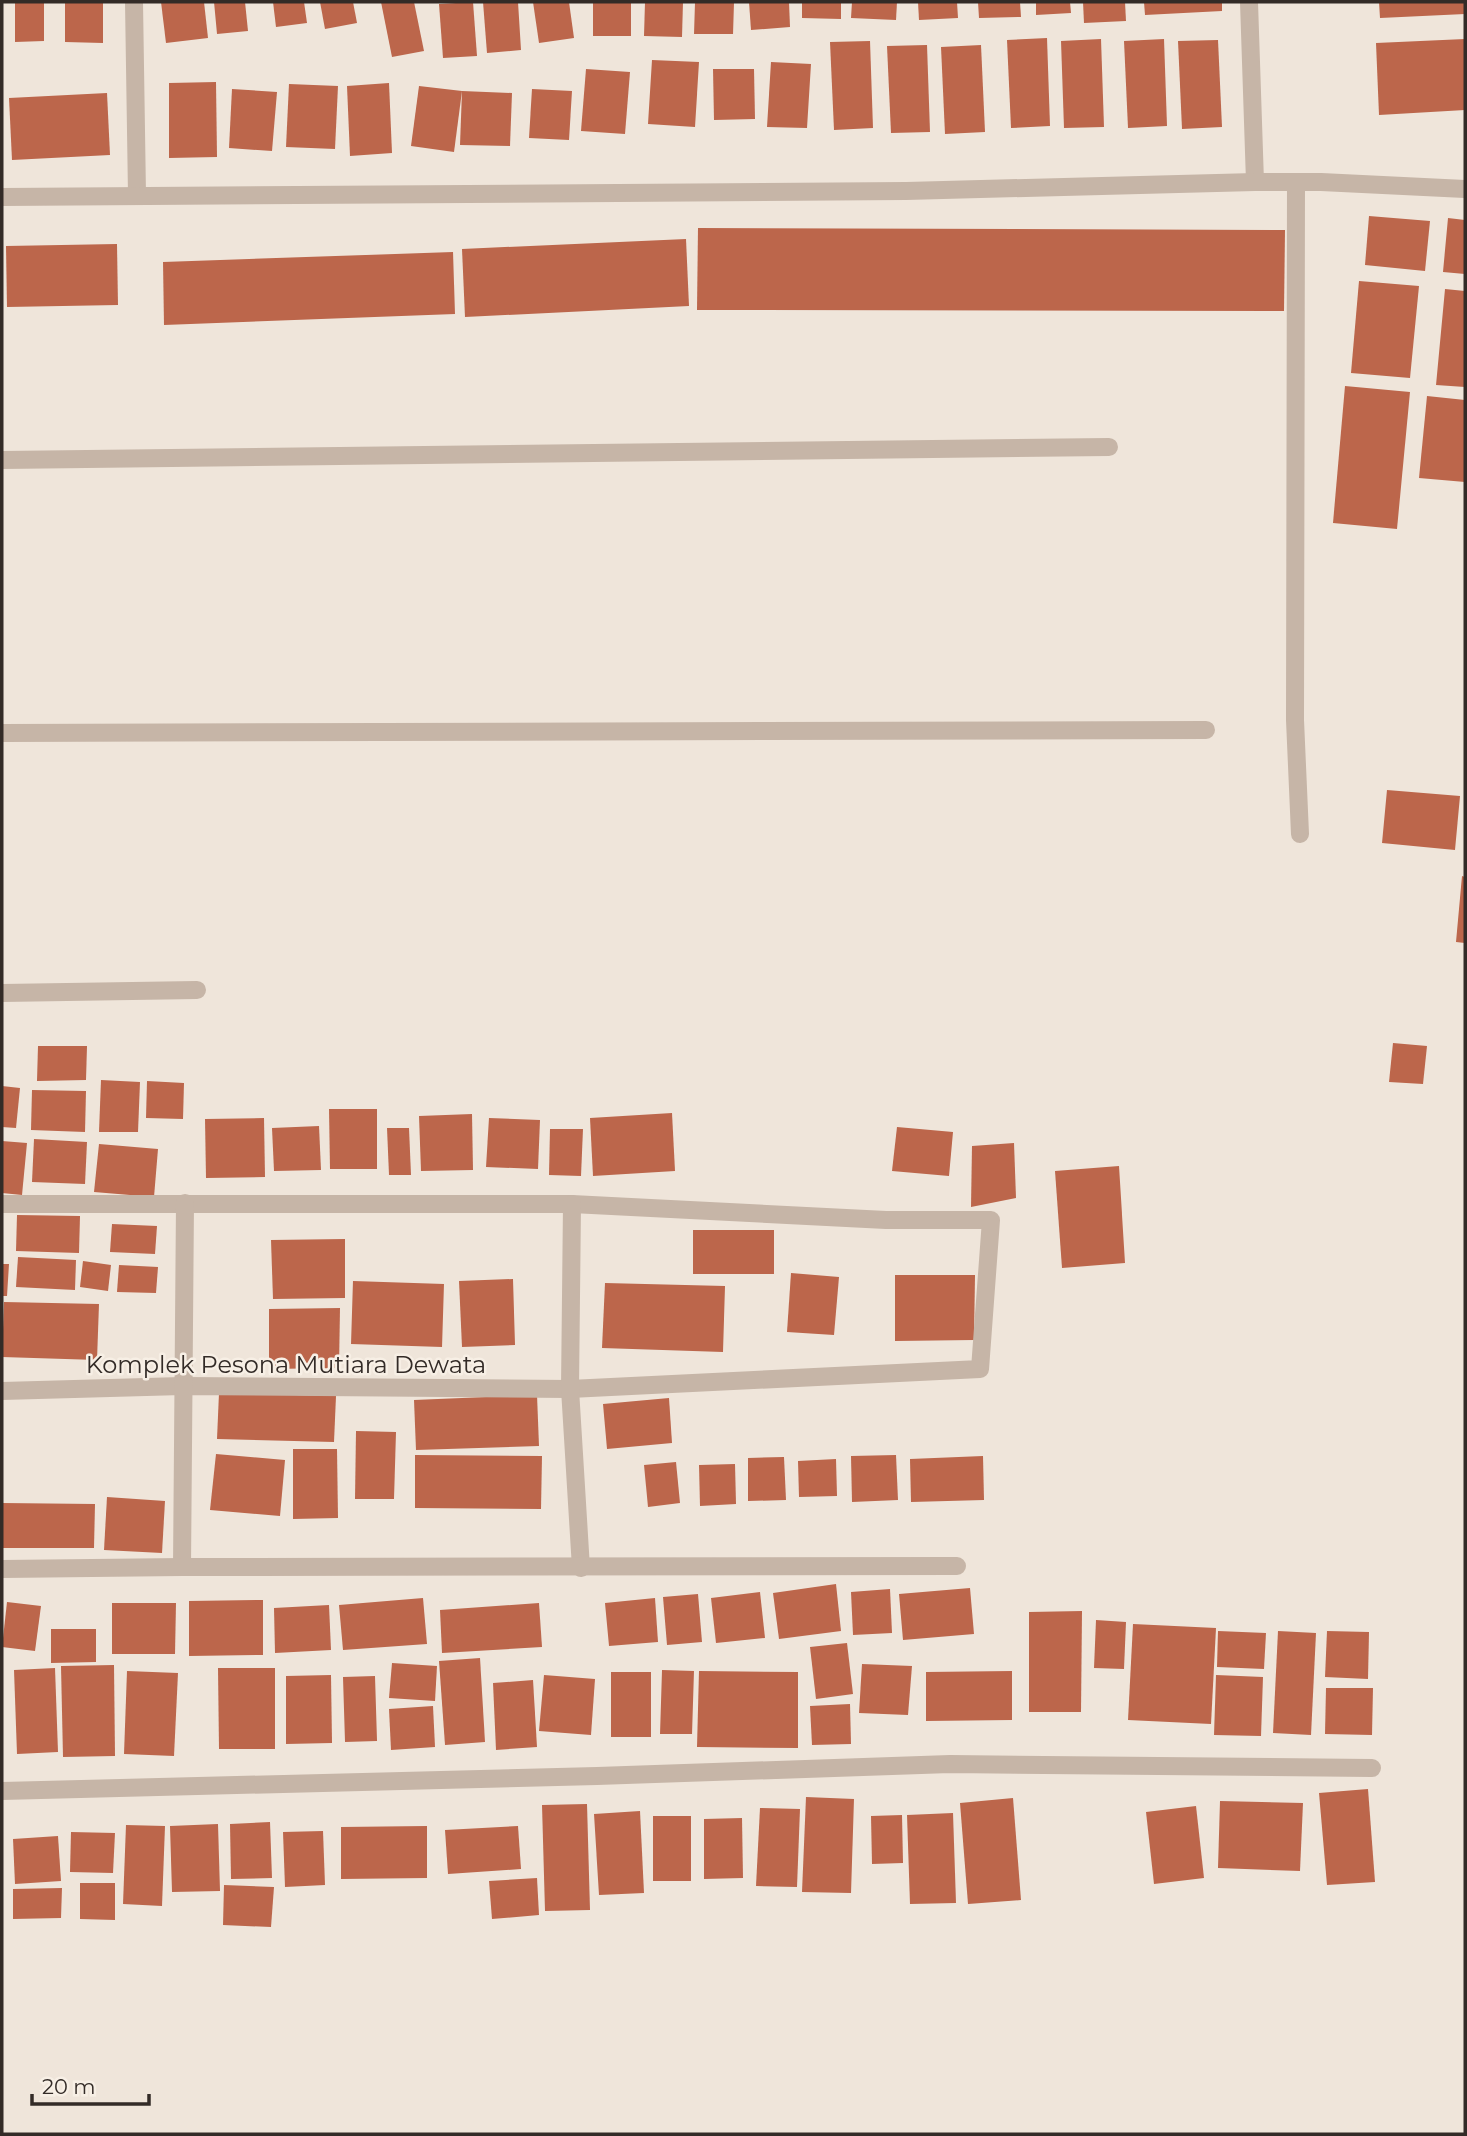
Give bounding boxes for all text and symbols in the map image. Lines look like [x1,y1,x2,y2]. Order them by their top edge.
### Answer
street label: Komplek Pesona Mutiara Dewata [86,1350,486,1379]
scale bar [32,2062,149,2106]
text: 20 m [42,2074,96,2099]

